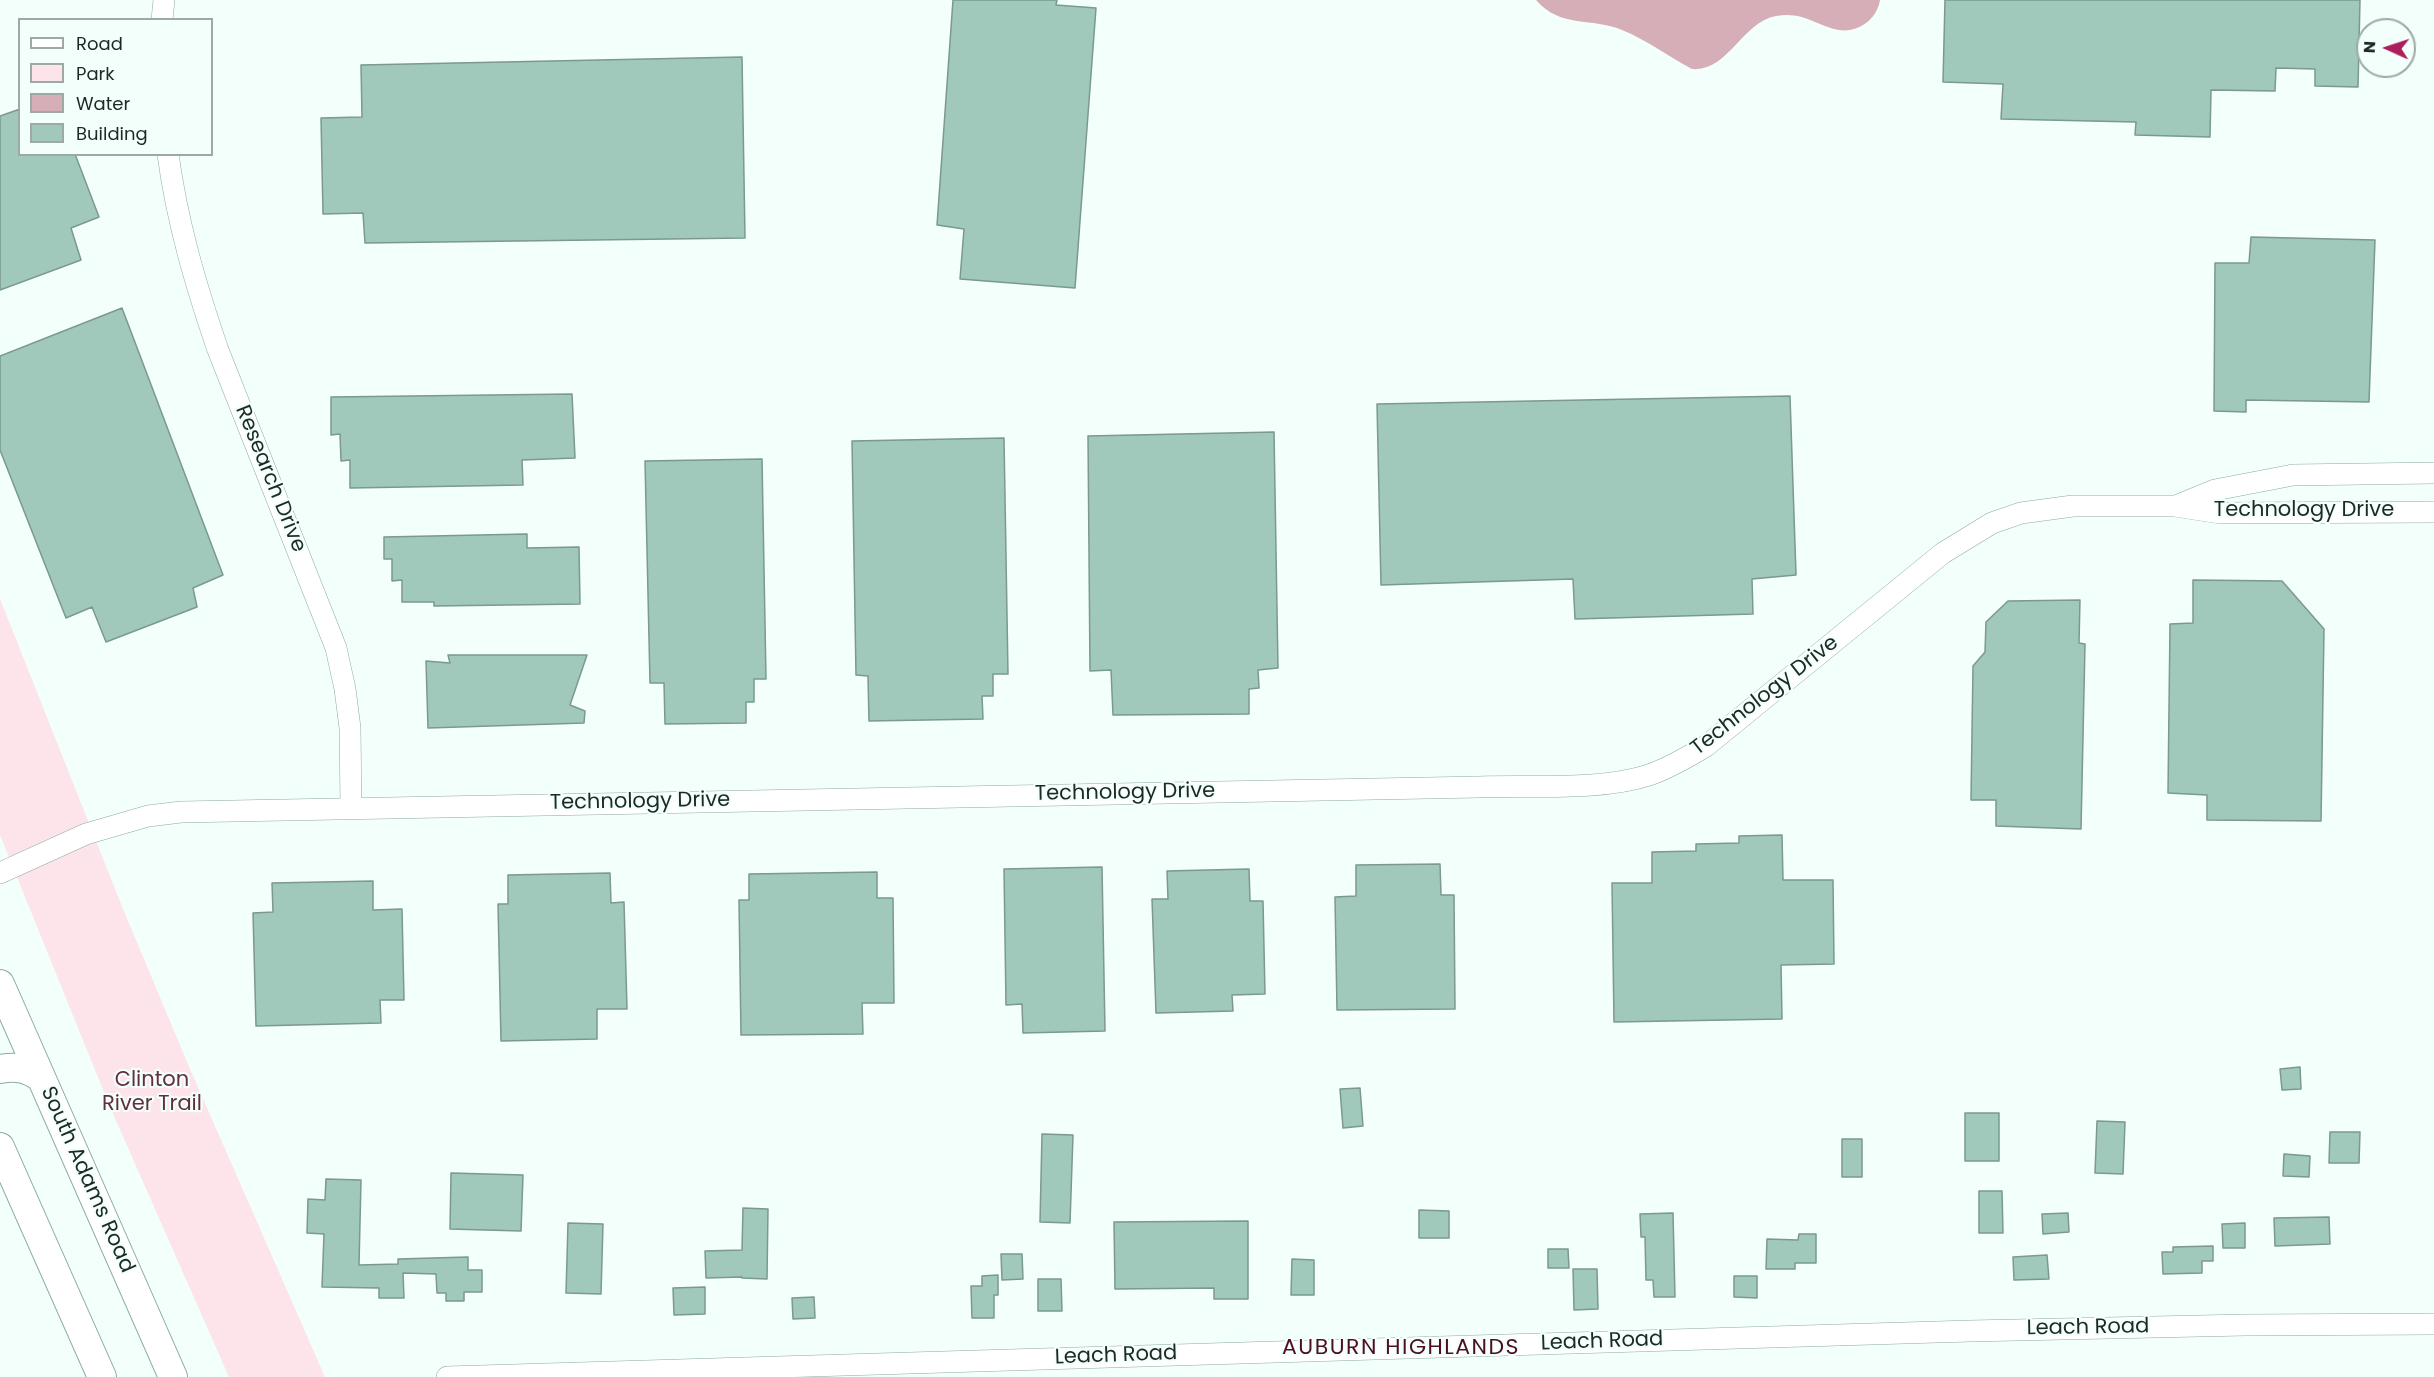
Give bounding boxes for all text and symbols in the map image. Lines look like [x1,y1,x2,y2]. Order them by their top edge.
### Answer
legend [18,18,213,156]
north arrow [2356,18,2416,78]
text: Road [76,31,123,56]
text: N [2358,41,2381,54]
text: Park [76,61,115,86]
text: Water [76,91,130,116]
text: Building [76,121,148,146]
street label: Research Drive [229,402,311,556]
street label: Technology Drive [2214,498,2394,524]
street label: Technology Drive [1686,631,1844,761]
street label: Technology Drive [1035,779,1215,807]
street label: Technology Drive [550,788,730,816]
park label: Clinton River Trail [102,1068,202,1118]
street label: South Adams Road [35,1083,139,1277]
street label: Leach Road [2026,1314,2150,1342]
street label: Leach Road [1540,1327,1664,1357]
district label: AUBURN HIGHLANDS [1282,1335,1520,1361]
street label: Leach Road [1054,1341,1178,1371]

